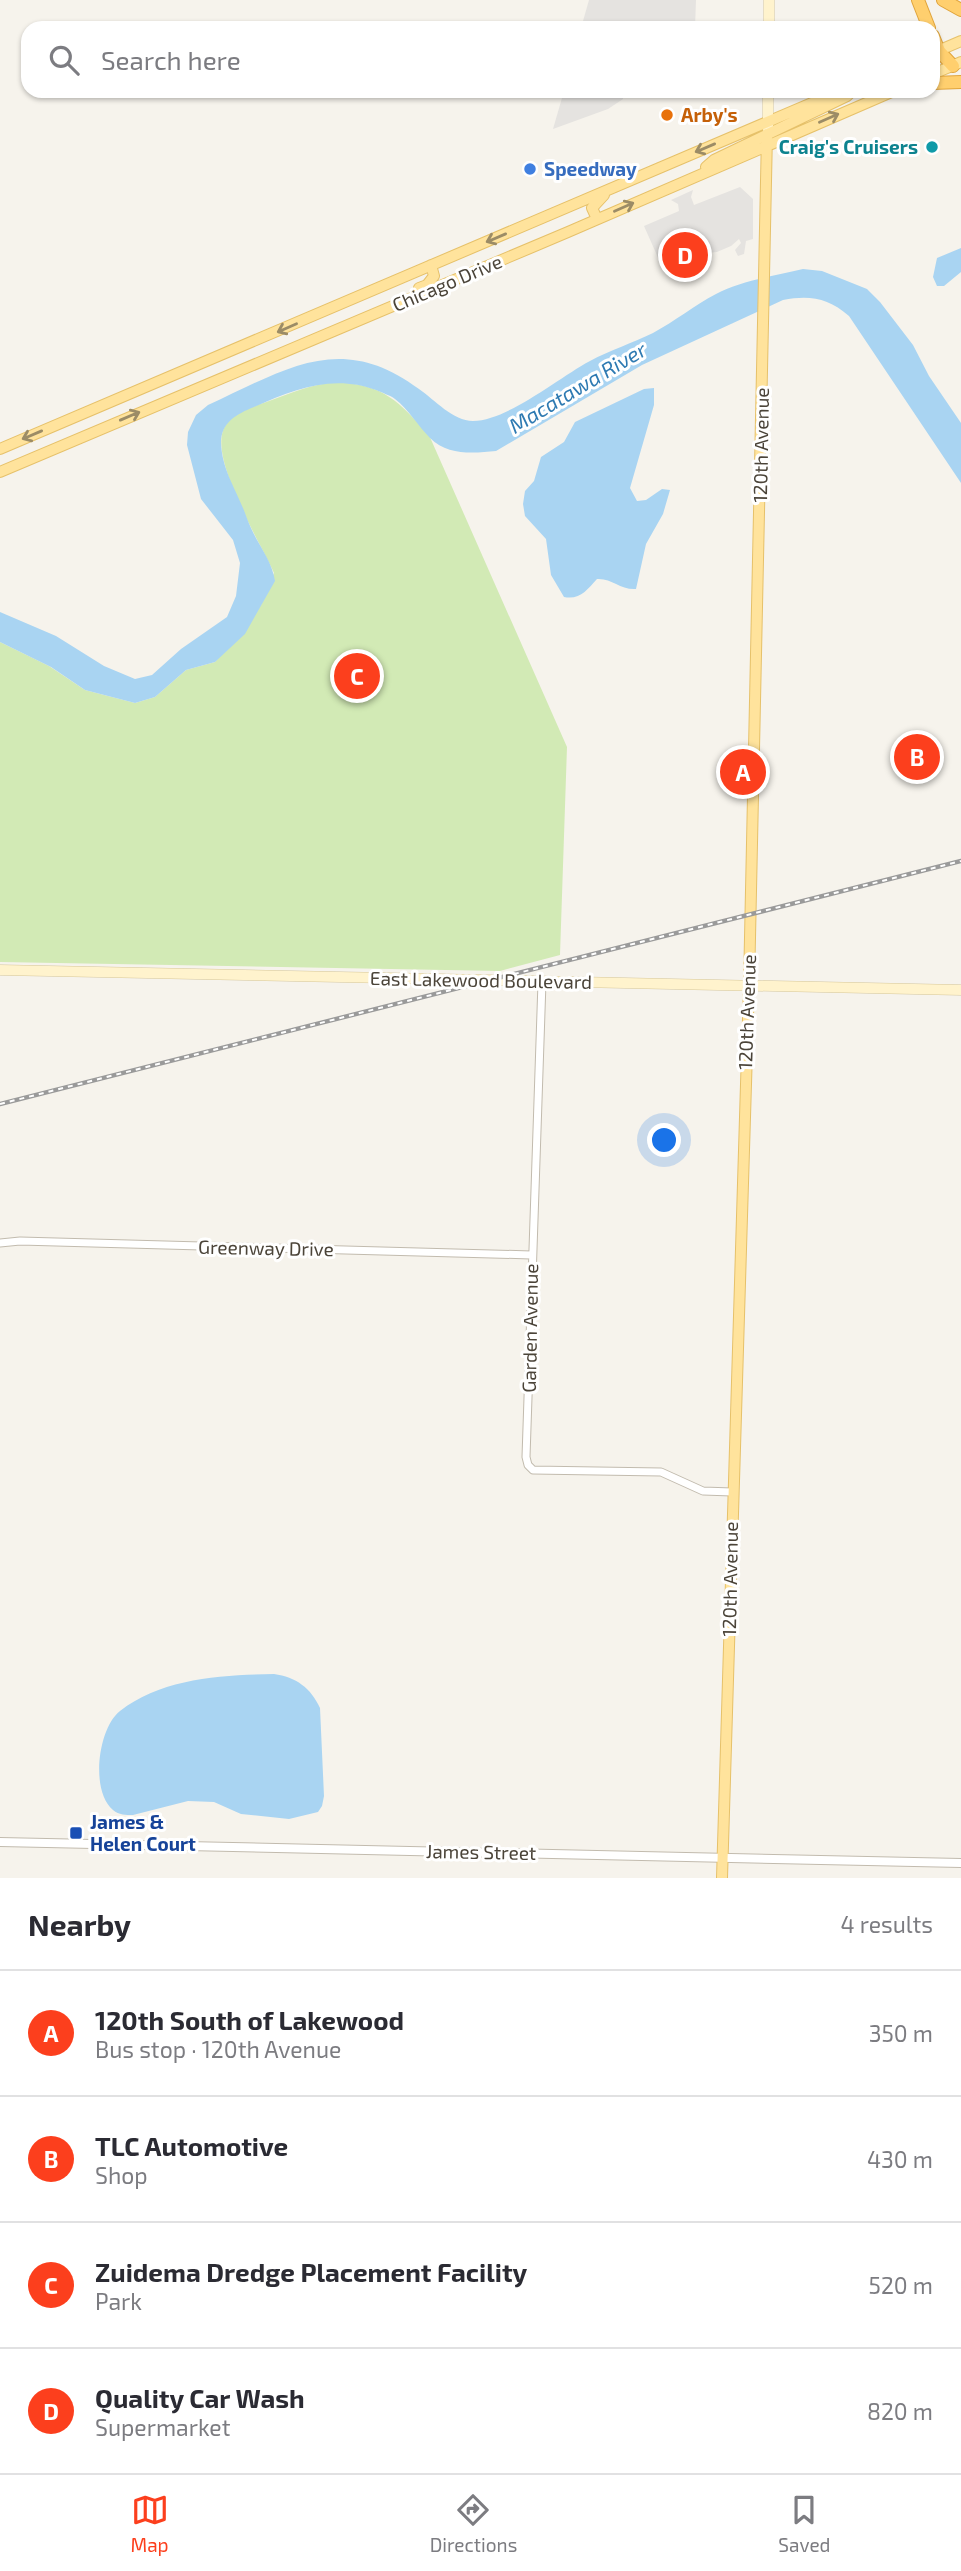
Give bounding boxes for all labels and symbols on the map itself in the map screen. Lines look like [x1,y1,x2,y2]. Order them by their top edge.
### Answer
place label: Arby's [681,103,738,127]
marker: Arby's [659,107,675,123]
one-way arrow [818,111,840,124]
place label: Craig's Cruisers [779,135,918,158]
marker: Craig's Cruisers [924,139,940,155]
one-way arrow [695,143,716,156]
place label: Speedway [544,157,637,181]
marker: Speedway [522,161,538,177]
one-way arrow [613,200,634,213]
pin: D [662,229,708,281]
one-way arrow [485,232,507,245]
street label: Chicago Drive [388,249,505,316]
one-way arrow [276,322,298,335]
water label: Macatawa River [504,336,651,438]
street label: 120th Avenue [748,387,773,503]
one-way arrow [119,409,141,422]
one-way arrow [22,429,43,442]
pin: C [334,650,380,702]
pin: B [894,731,940,783]
pin: A [720,746,766,798]
street label: 120th Avenue [733,954,760,1070]
street label: East Lakewood Boulevard [370,966,592,993]
your location [647,1123,681,1157]
street label: Greenway Drive [198,1235,334,1260]
street label: Garden Avenue [517,1263,542,1393]
street label: 120th Avenue [717,1521,742,1637]
place label: James & Helen Court [90,1810,196,1855]
marker: James & Helen Court [68,1825,84,1841]
street label: James Street [426,1839,536,1864]

